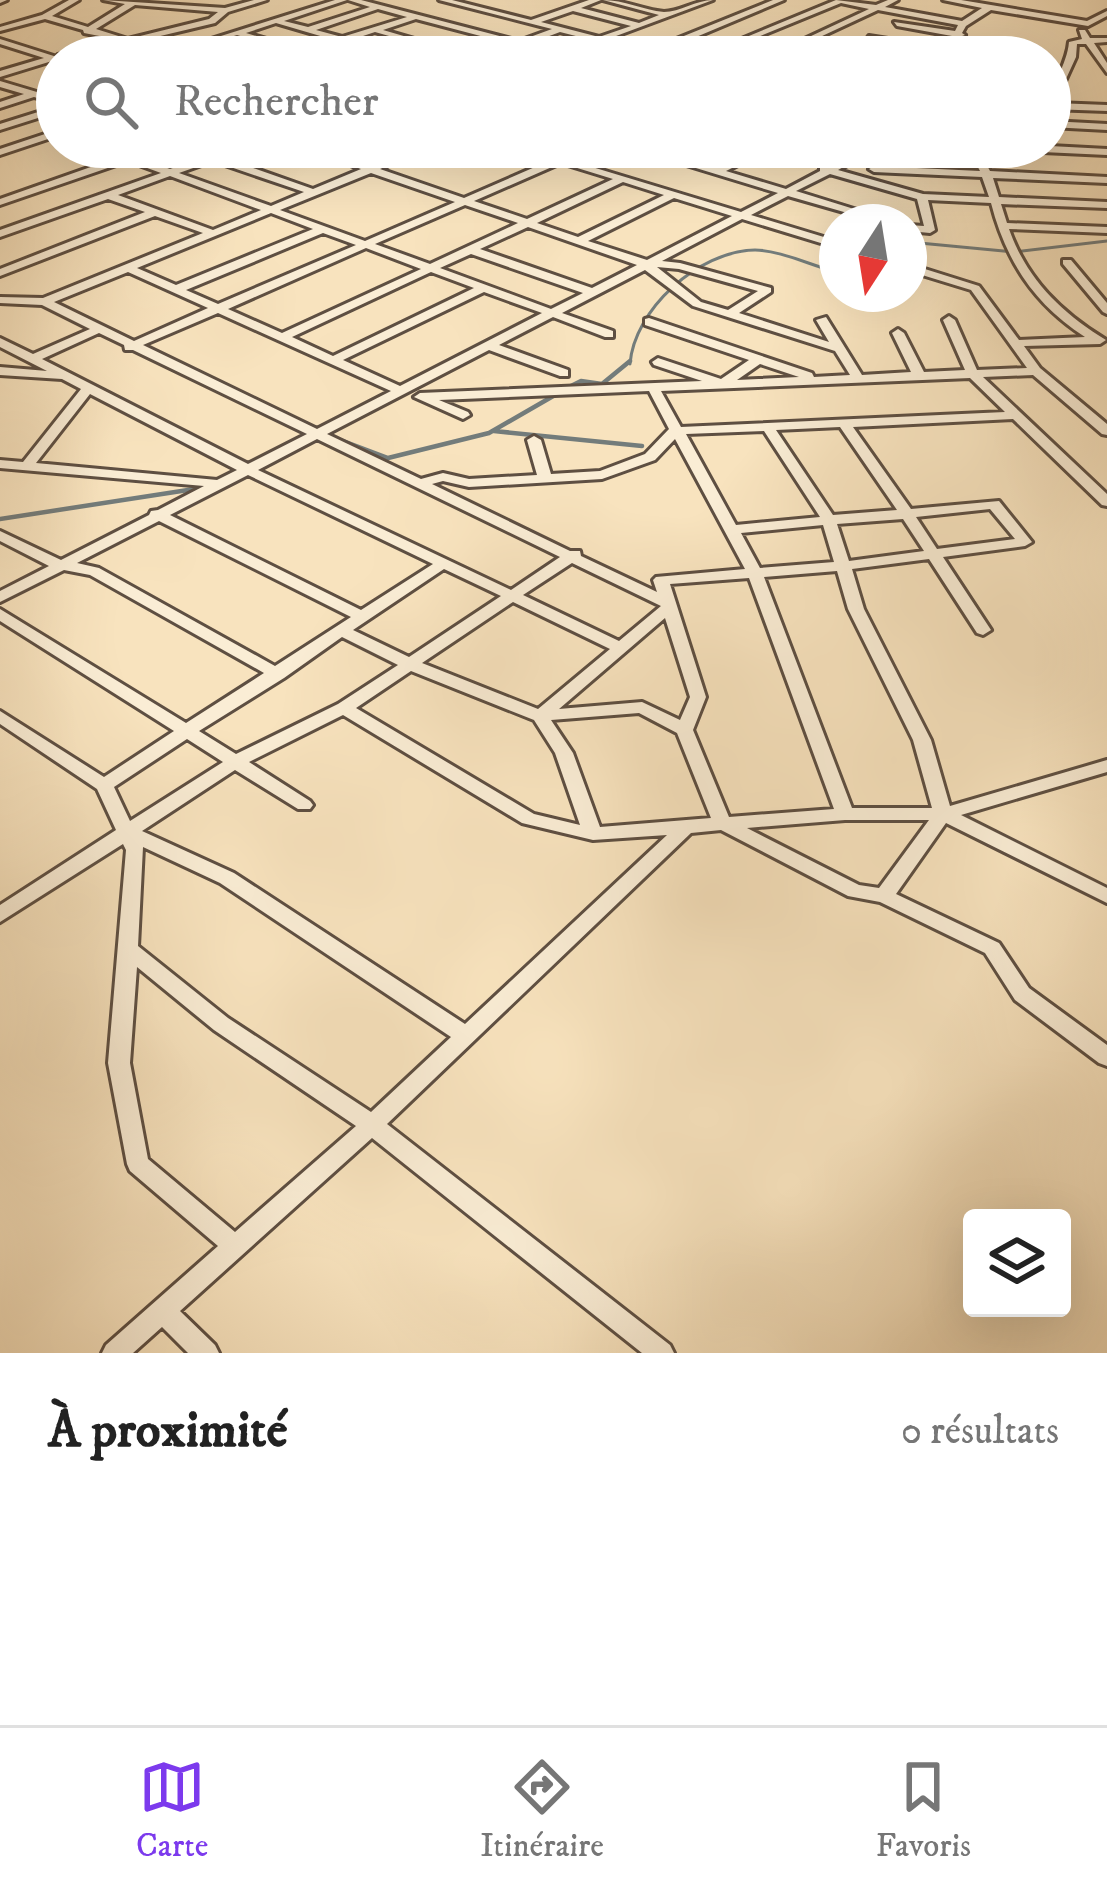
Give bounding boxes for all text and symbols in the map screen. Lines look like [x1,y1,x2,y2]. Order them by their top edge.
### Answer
search box [36,36,1071,168]
icon: search [78,69,144,135]
text: Rechercher [174,74,379,130]
north arrow [819,204,927,312]
map controls [963,1209,1071,1317]
button: layers [963,1209,1071,1317]
text: À proximité [48,1399,288,1463]
text: 0 résultats [901,1407,1059,1456]
tab: Carte [136,1754,208,1867]
tab: Itinéraire [480,1754,604,1867]
tab: Favoris [876,1754,971,1867]

